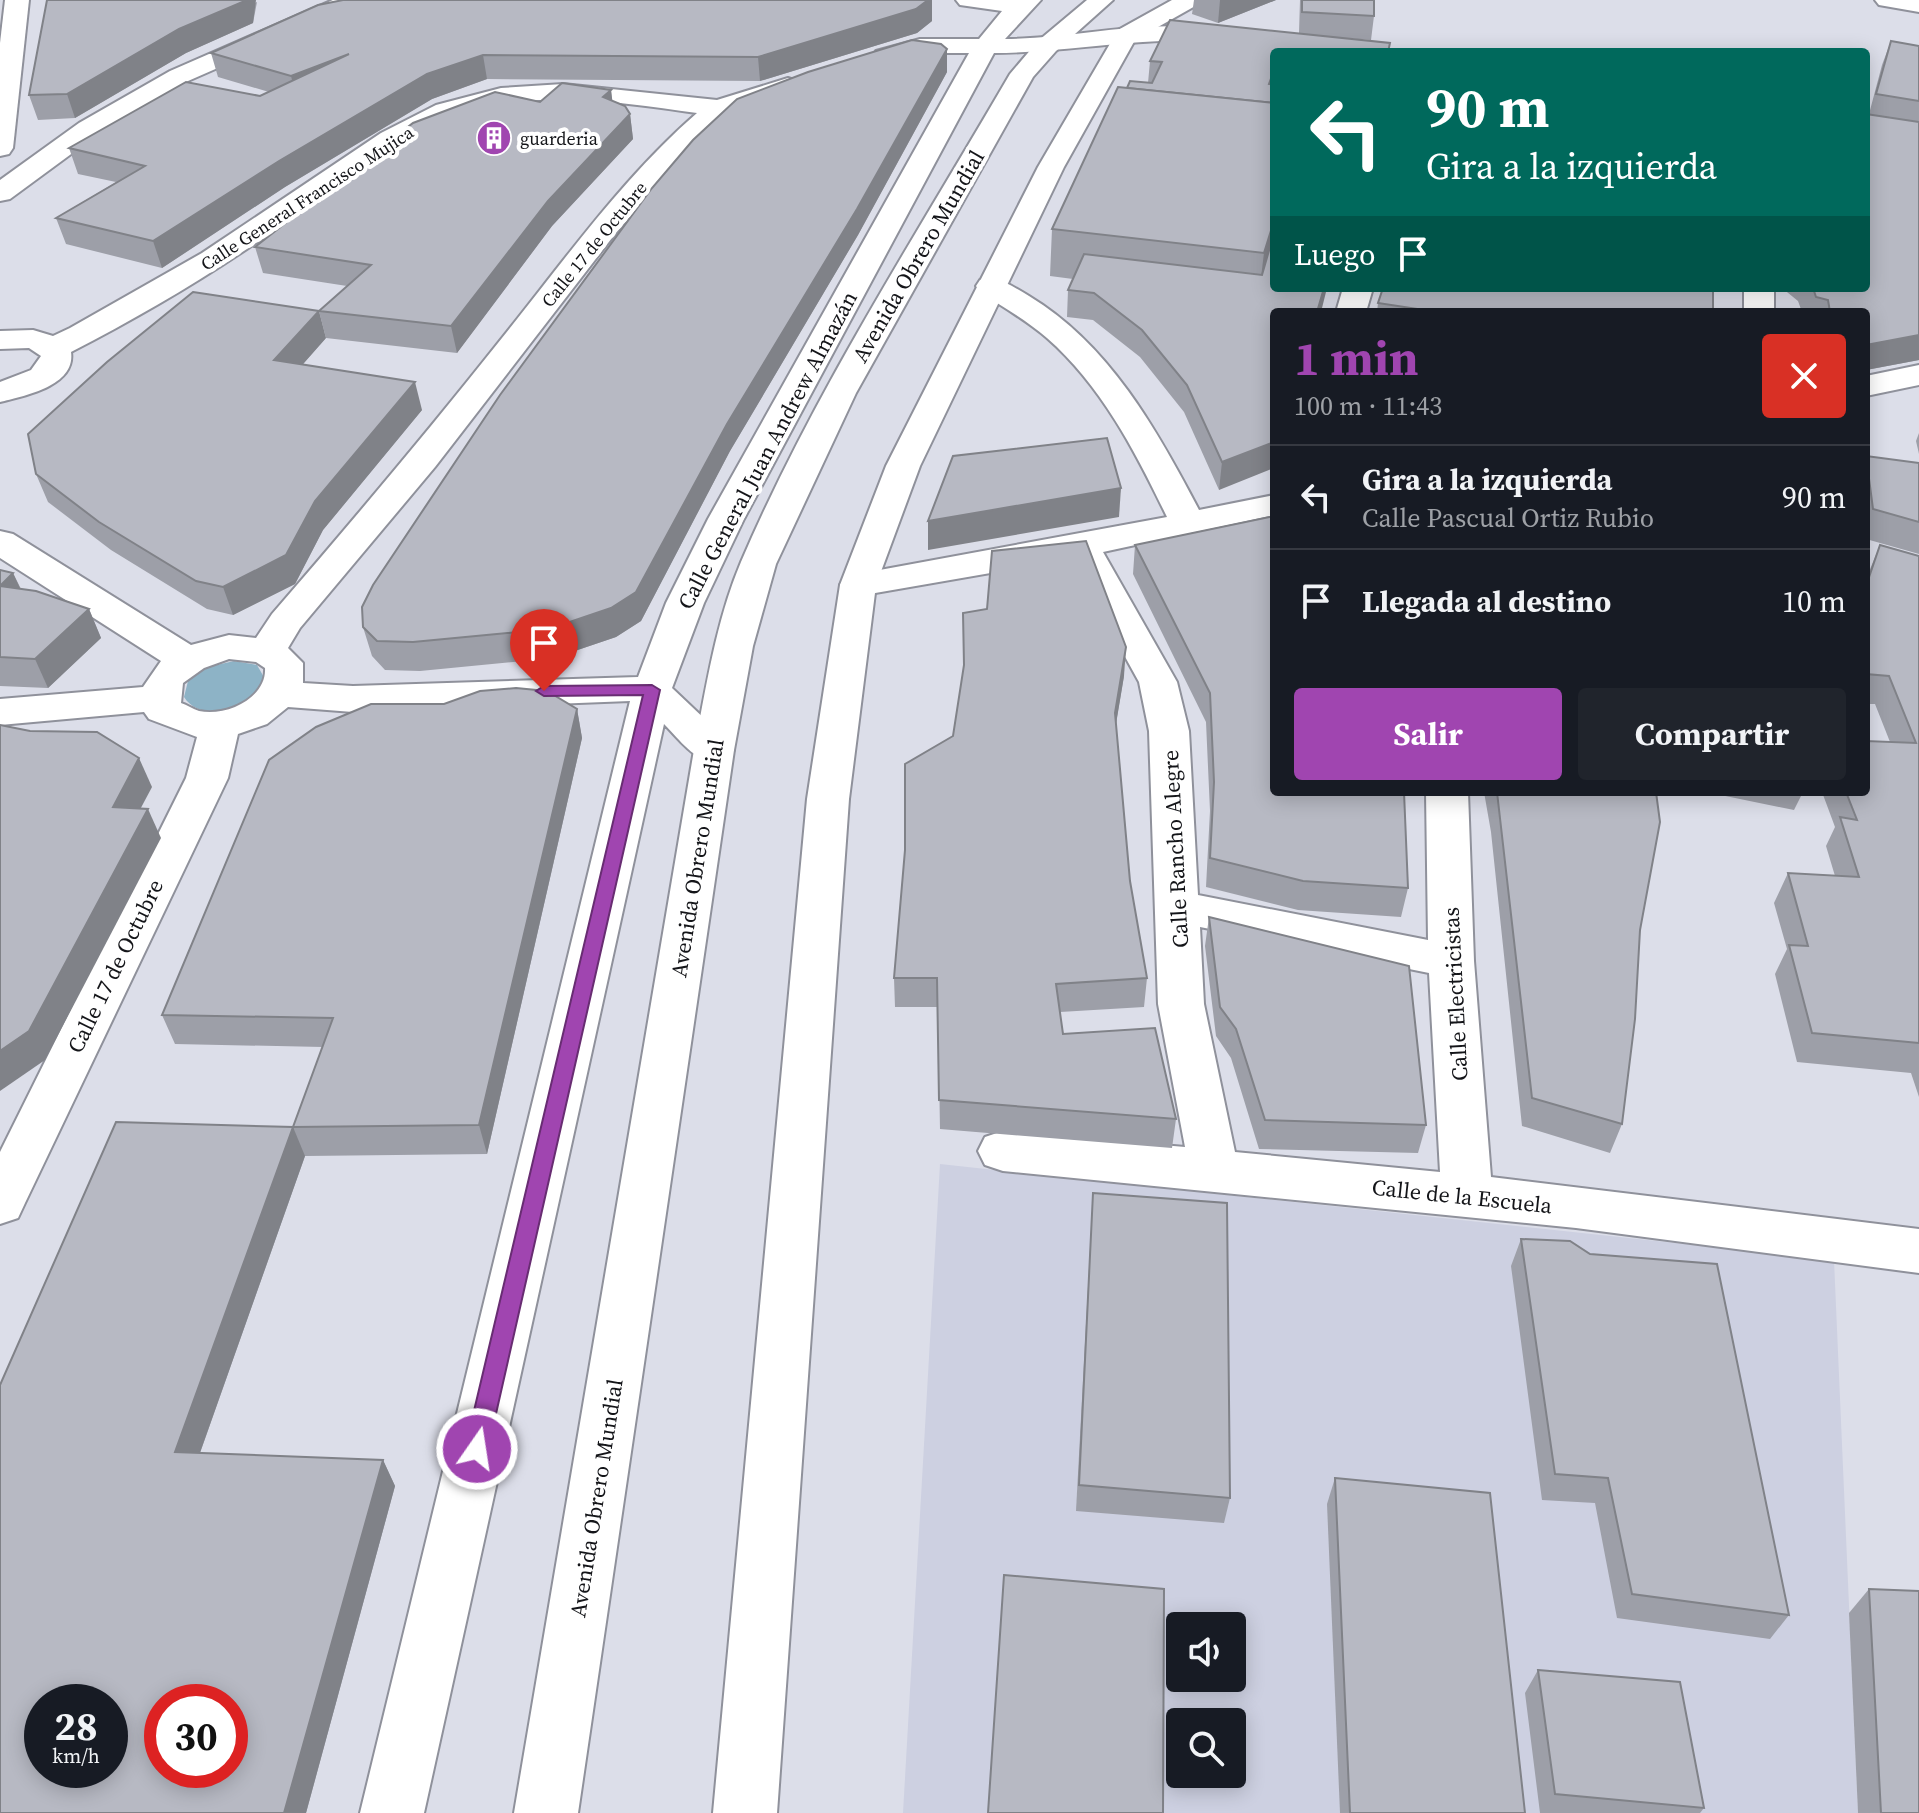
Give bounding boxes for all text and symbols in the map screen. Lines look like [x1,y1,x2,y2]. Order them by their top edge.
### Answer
text: 90 m [1426,69,1549,146]
icon: left [1294,80,1398,184]
street label: Calle General Francisco Mujica [196,119,419,276]
building icon: guarderia [475,119,513,157]
place label: guarderia [520,126,599,151]
text: Gira a la izquierda [1426,142,1717,191]
street label: Avenida Obrero Mundial [845,144,991,368]
street label: Calle 17 de Octubre [535,176,653,312]
icon: arrive [1391,232,1435,276]
text: Luego [1294,234,1375,275]
street label: Calle General Juan Andrew Almazán [670,286,864,614]
text: 1 min [1294,325,1419,391]
button: close [1762,334,1846,418]
text: 100 m · 11:43 [1294,388,1442,424]
text: Gira a la izquierda [1362,459,1612,500]
icon: left [1294,475,1338,519]
text: 90 m [1782,477,1846,518]
text: Calle Pascual Ortiz Rubio [1362,500,1654,536]
icon: arrive [1294,579,1338,623]
text: Llegada al destino [1362,581,1611,622]
text: 10 m [1782,581,1846,622]
pin [510,609,578,691]
icon: arrive [522,621,566,665]
button: Salir [1294,688,1562,780]
button: Compartir [1578,688,1846,780]
street label: Avenida Obrero Mundial [663,737,731,979]
street label: Calle Rancho Alegre [1155,749,1195,949]
street label: Calle 17 de Octubre [60,874,170,1058]
street label: Calle Electricistas [1435,906,1475,1082]
street label: Calle de la Escuela [1371,1172,1554,1220]
street label: Avenida Obrero Mundial [562,1377,630,1619]
position arrow [435,1407,519,1491]
map controls [1166,1612,1246,1788]
button: sound [1166,1612,1246,1692]
speed limit sign: 30 [144,1684,248,1788]
text: 28 [54,1699,98,1753]
button: search [1166,1708,1246,1788]
text: km/h [52,1742,100,1770]

